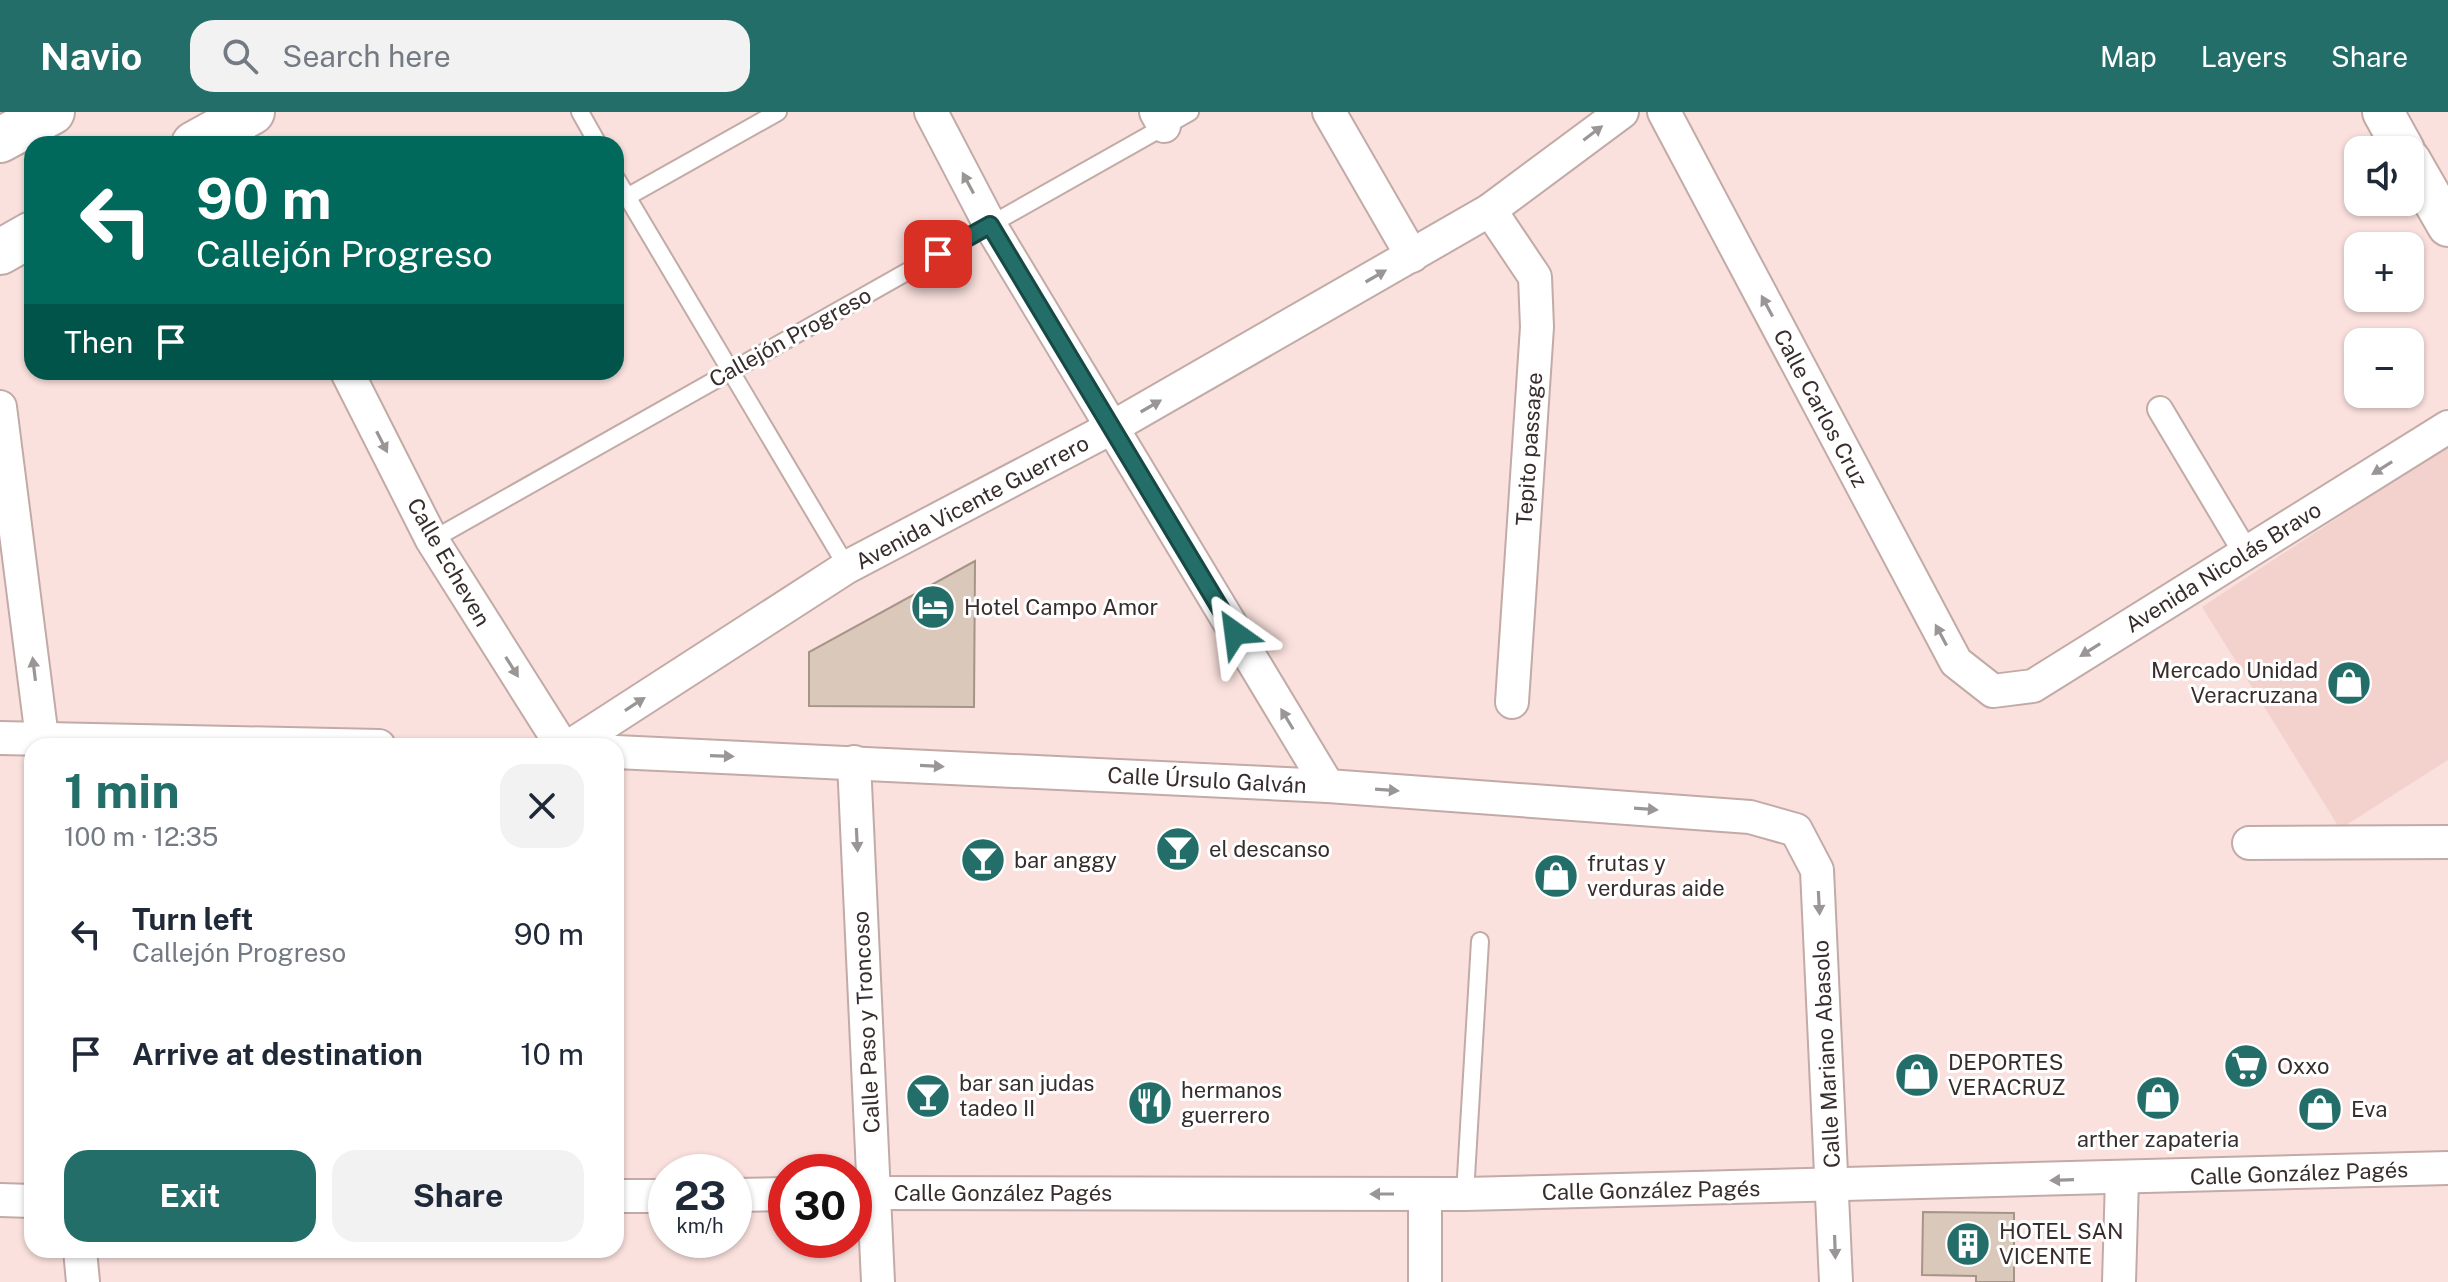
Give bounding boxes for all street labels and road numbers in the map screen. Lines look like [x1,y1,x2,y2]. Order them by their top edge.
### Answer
street label: Callejón Progreso [704,282,876,392]
street label: Calle Carlos Cruz [1768,325,1874,491]
street label: Tepito passage [1511,371,1547,527]
street label: Avenida Vicente Guerrero [851,429,1093,575]
street label: Calle Echeven [402,493,496,631]
street label: Avenida Nicolás Bravo [2120,496,2326,638]
street label: Calle Úrsulo Galván [1107,761,1307,798]
street label: Calle Paso y Troncoso [847,910,885,1134]
street label: Calle Mariano Abasolo [1807,939,1845,1169]
street label: Calle González Pagés [2189,1156,2409,1190]
street label: Calle González Pagés [1542,1175,1760,1205]
street label: Calle González Pagés [894,1180,1112,1206]

